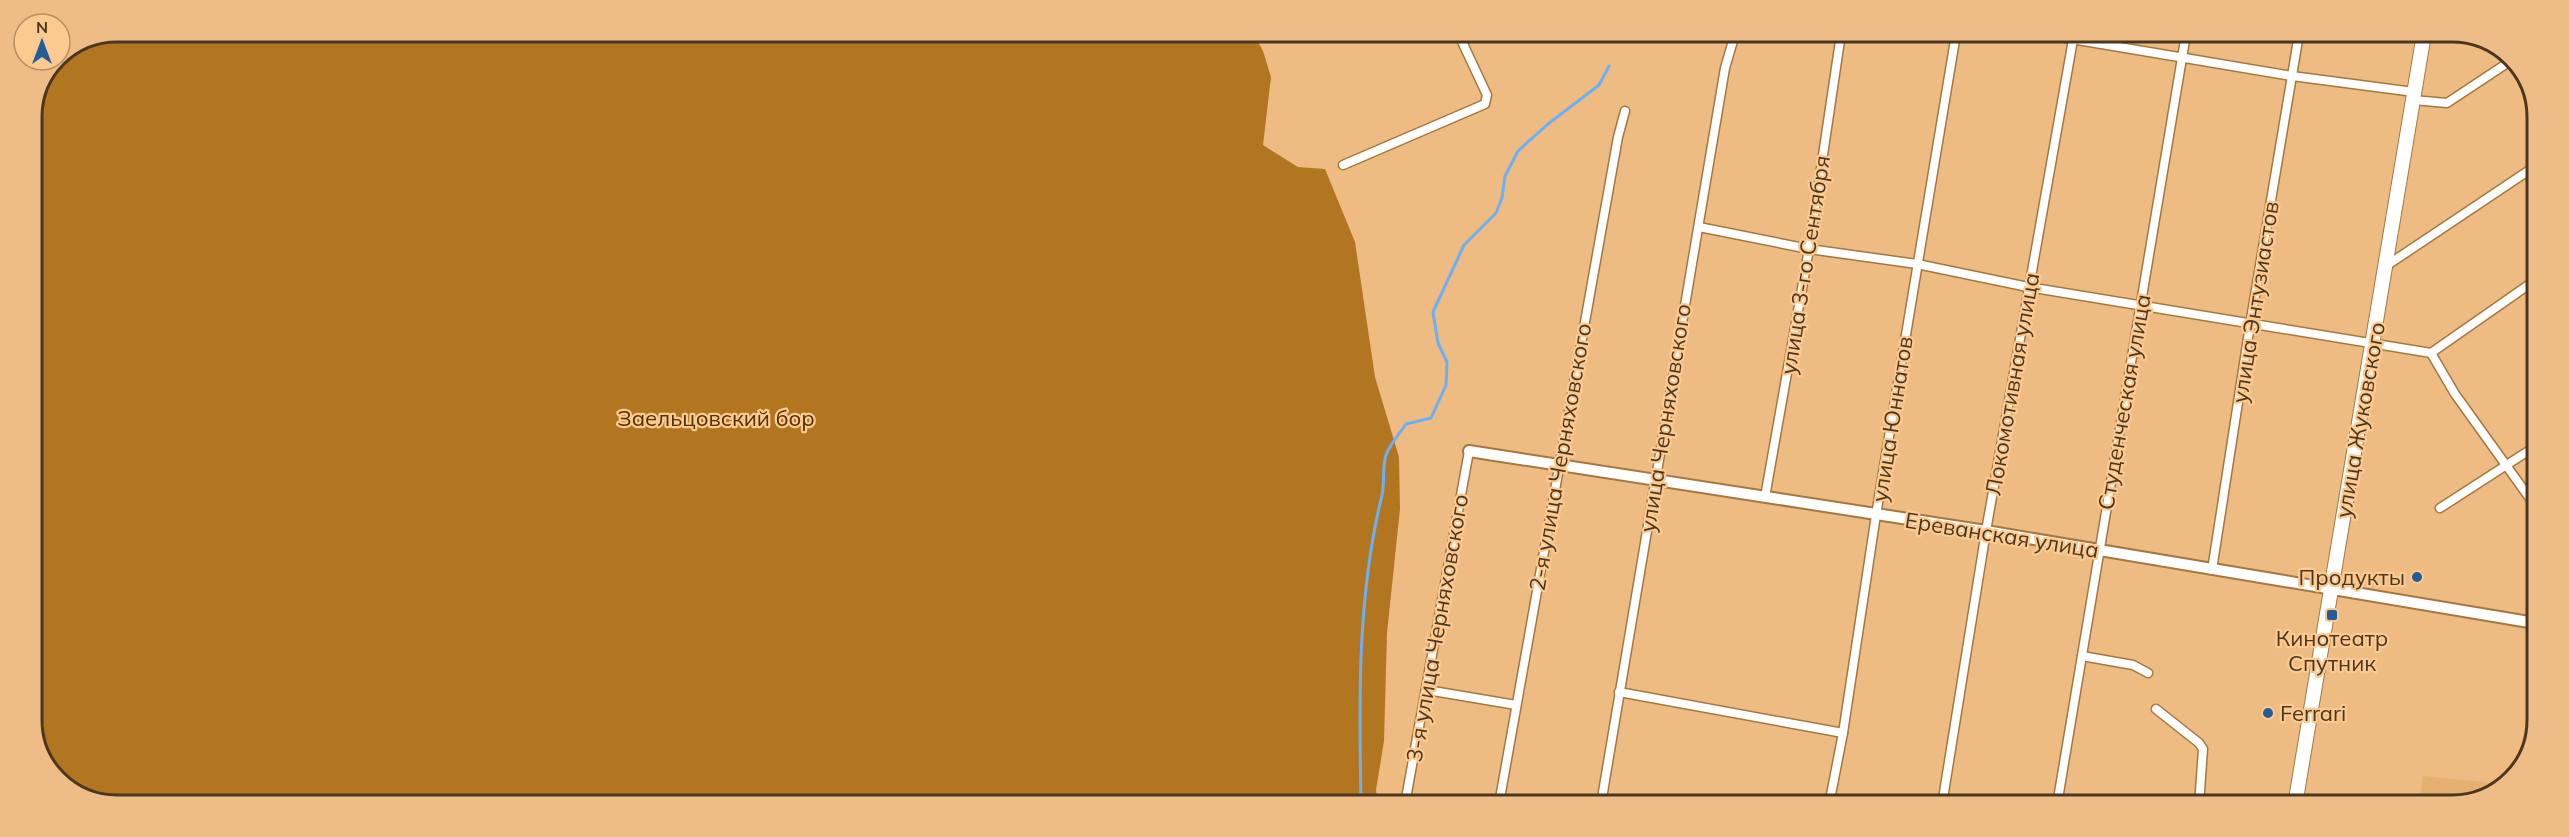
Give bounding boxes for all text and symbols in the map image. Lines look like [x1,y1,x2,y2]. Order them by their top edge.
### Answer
north arrow [12,12,72,72]
text: N [36,17,48,37]
street label: улица 3-го Сентября [1774,154,1836,376]
street label: улица Энтузиастов [2225,199,2285,405]
street label: Локомотивная улица [1979,270,2045,498]
street label: Студенческая улица [2091,292,2157,512]
street label: улица Черняховского [1633,302,1697,534]
street label: улица Жуковского [2329,320,2391,520]
street label: 2-я улица Черняховского [1523,321,1597,593]
street label: улица Юннатов [1865,334,1919,504]
park label: Заельцовский бор [617,404,815,432]
street label: 3-я улица Черняховского [1400,492,1474,764]
street label: Ереванская улица [1903,506,2101,564]
place label: Продукты [2298,563,2405,591]
marker: Продукты [2410,570,2424,584]
marker: Кинотеатр Спутник [2325,608,2339,622]
place label: Кинотеатр Спутник [2276,624,2388,677]
place label: Ferrari [2280,699,2346,727]
marker: Ferrari [2261,706,2275,720]

